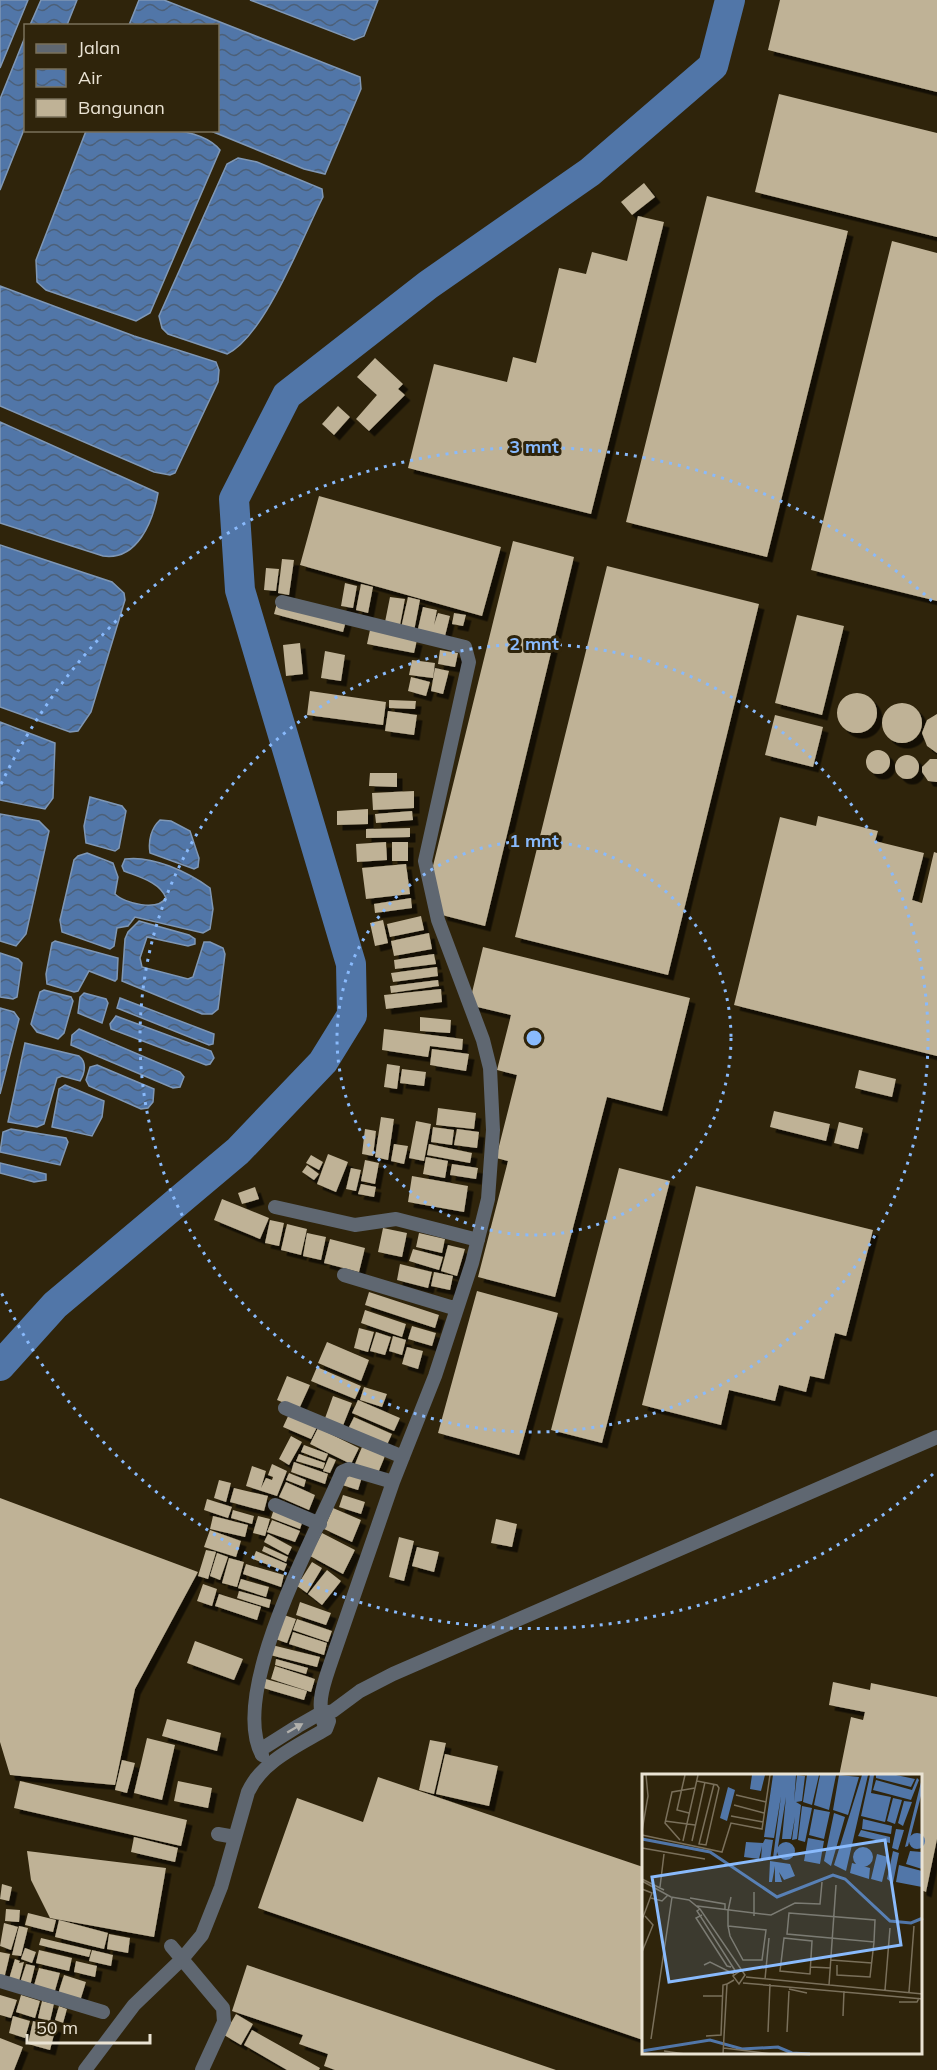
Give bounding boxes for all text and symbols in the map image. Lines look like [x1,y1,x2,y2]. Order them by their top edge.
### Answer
legend [24,24,219,132]
text: Jalan [78,36,120,59]
text: Air [78,66,103,89]
text: Bangunan [78,96,165,119]
text: 3 mnt [509,435,559,458]
text: 2 mnt [509,632,559,655]
text: 1 mnt [509,829,559,852]
centre of rings [524,1028,544,1048]
one-way arrow [287,1722,303,1733]
inset map [642,1774,922,2055]
scale bar [27,2007,150,2045]
text: 50 m [36,2016,78,2039]

